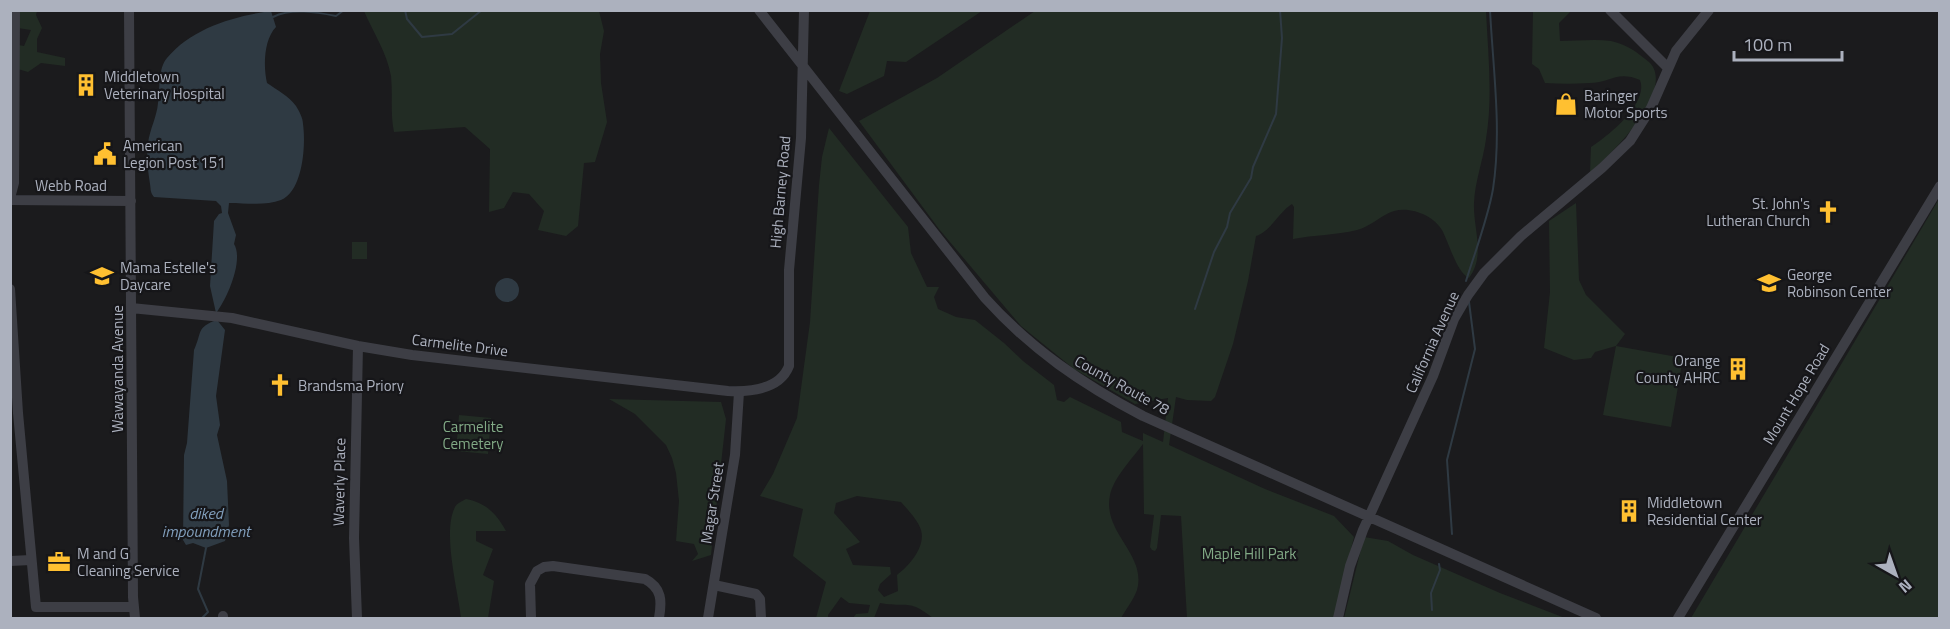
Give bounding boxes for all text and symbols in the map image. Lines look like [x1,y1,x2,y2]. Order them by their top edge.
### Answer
scale bar [1734,24,1842,62]
text: 100 m [1743,31,1792,58]
place label: Middletown Veterinary Hospital [104,65,225,105]
building icon: Middletown Veterinary Hospital [73,72,99,98]
place label: Baringer Motor Sports [1584,84,1667,124]
shop icon: Baringer Motor Sports [1553,91,1579,117]
place label: American Legion Post 151 [123,134,225,174]
street label: High Barney Road [764,135,796,249]
public building icon: American Legion Post 151 [92,141,118,167]
street label: Webb Road [35,174,107,197]
place label: St. John's Lutheran Church [1706,192,1810,232]
church icon: St. John's Lutheran Church [1815,199,1841,225]
place label: Mama Estelle's Daycare [120,256,216,296]
school or university icon: Mama Estelle's Daycare [89,263,115,289]
place label: George Robinson Center [1787,263,1891,303]
school or university icon: George Robinson Center [1756,270,1782,296]
street label: California Avenue [1399,287,1465,397]
street label: Wawayanda Avenue [106,305,129,433]
street label: Carmelite Drive [411,328,509,362]
street label: Mount Hope Road [1757,339,1835,449]
street label: County Route 78 [1070,349,1174,421]
place label: Orange County AHRC [1636,349,1720,389]
building icon: Orange County AHRC [1725,356,1751,382]
church icon: Brandsma Priory [267,372,293,398]
place label: Brandsma Priory [298,374,404,397]
park label: Carmelite Cemetery [443,415,503,455]
street label: Waverly Place [327,438,351,526]
street label: Magar Street [694,460,730,546]
place label: Middletown Residential Center [1647,491,1762,531]
building icon: Middletown Residential Center [1616,498,1642,524]
water label: diked impoundment [162,501,252,543]
place label: M and G Cleaning Service [77,542,180,582]
park label: Maple Hill Park [1202,542,1296,565]
north arrow [1866,545,1926,605]
office icon: M and G Cleaning Service [46,549,72,575]
text: N [1894,574,1918,599]

